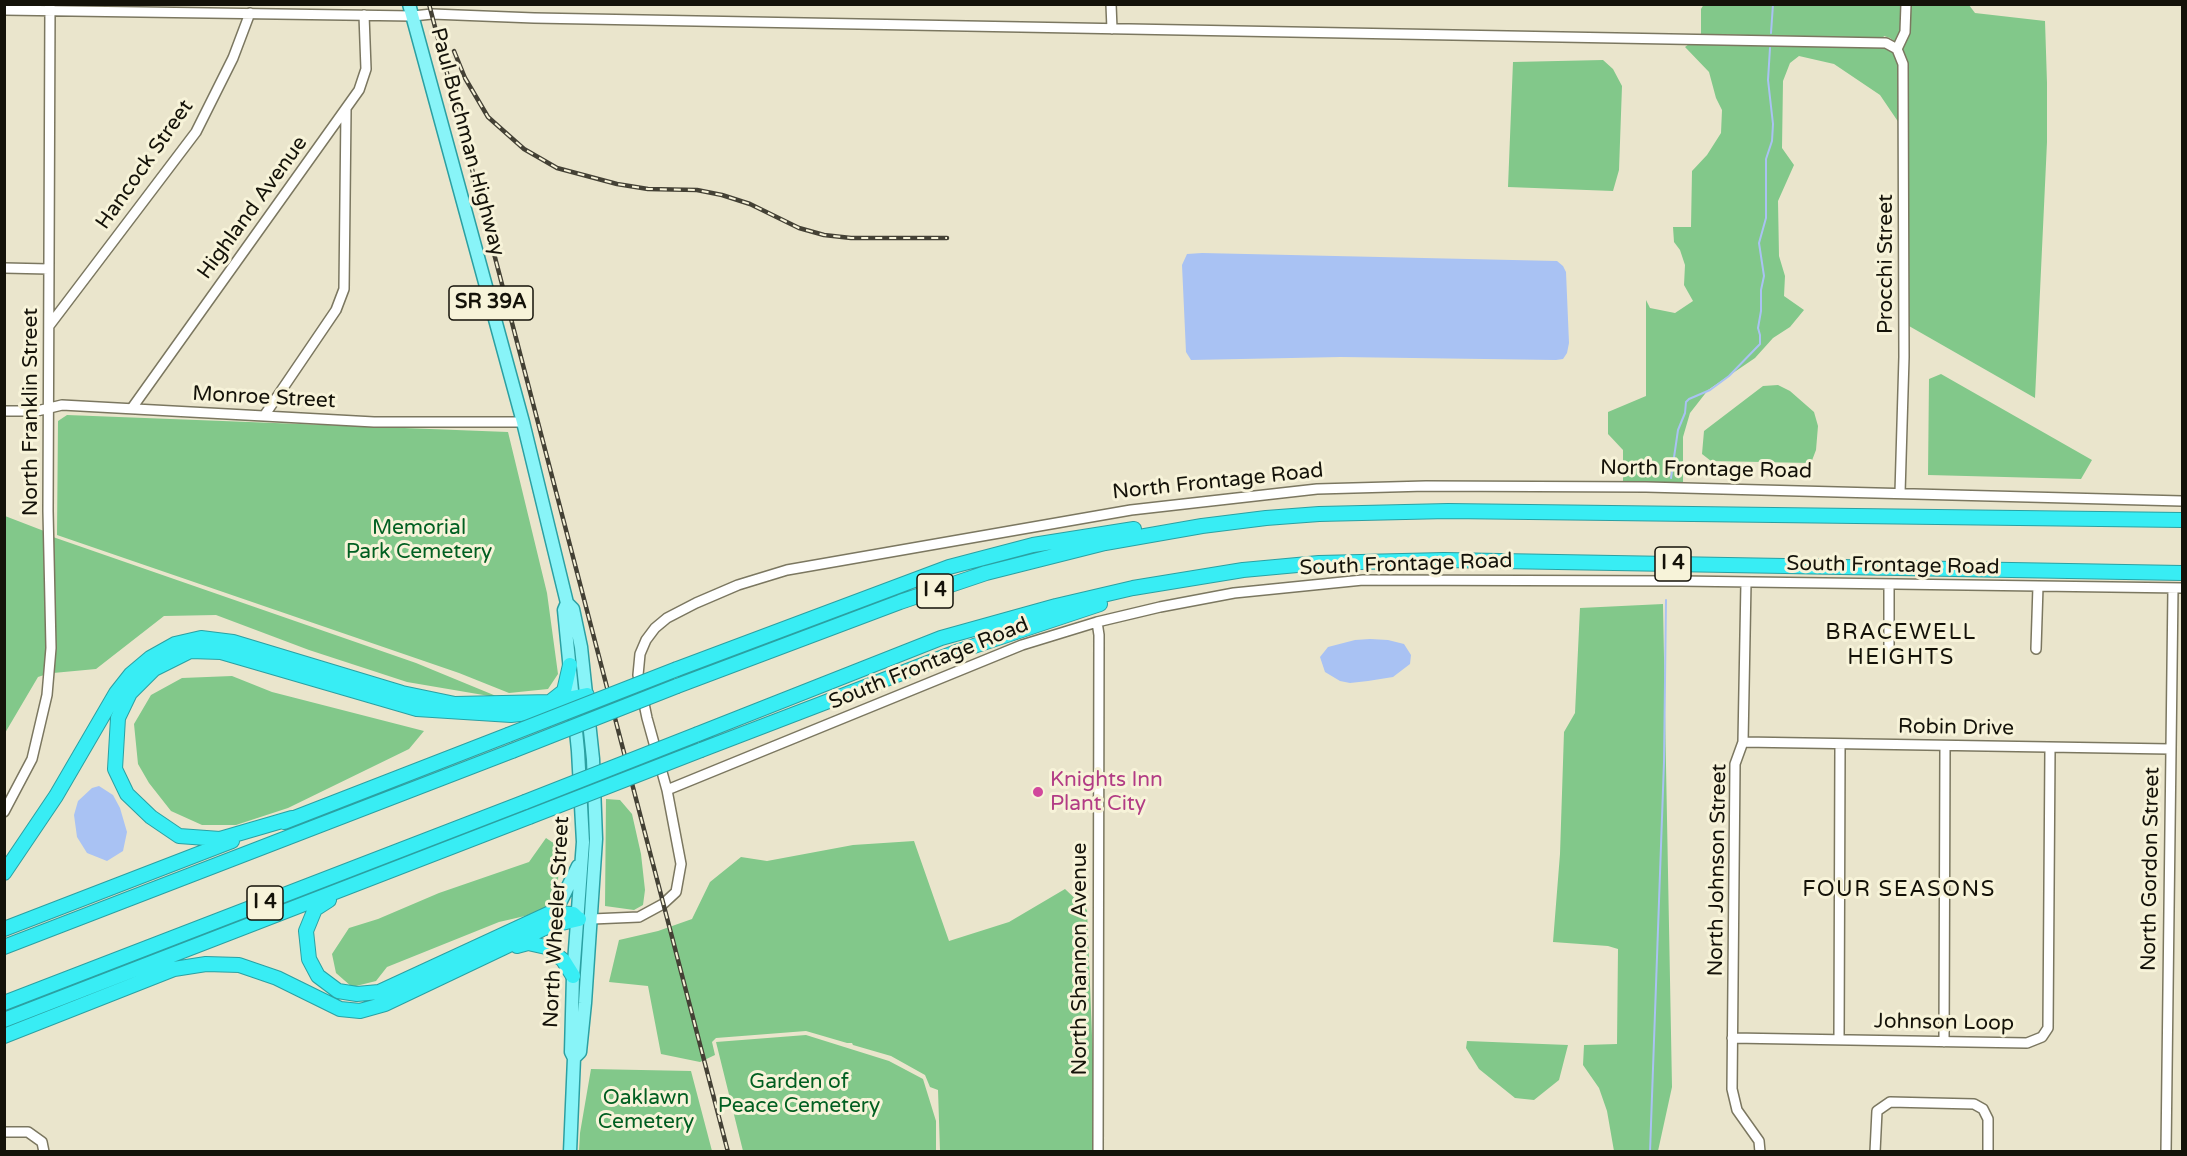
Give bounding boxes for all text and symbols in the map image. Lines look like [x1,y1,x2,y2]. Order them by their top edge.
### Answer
street label: Paul Buchman Highway [424,25,510,259]
street label: Hancock Street [91,95,199,235]
street label: Highland Avenue [193,132,313,284]
street label: Procchi Street [1873,194,1899,334]
road number: SR 39A [449,286,533,320]
street label: North Franklin Street [18,308,44,516]
street label: Monroe Street [192,382,336,414]
street label: North Frontage Road [1600,456,1812,484]
street label: North Frontage Road [1111,458,1325,506]
park label: Memorial Park Cemetery [346,515,492,565]
road number: I 4 [1655,547,1691,581]
street label: South Frontage Road [1299,549,1513,581]
street label: South Frontage Road [1786,552,2000,580]
road number: I 4 [917,574,953,608]
street label: South Frontage Road [825,612,1033,716]
district label: BRACEWELL HEIGHTS [1825,620,1977,672]
street label: Robin Drive [1898,714,2014,742]
street label: North Johnson Street [1704,763,1732,977]
place label: Knights Inn Plant City [1050,767,1163,817]
street label: North Gordon Street [2137,767,2165,971]
marker: Knights Inn Plant City [1031,785,1045,799]
street label: North Wheeler Street [539,815,575,1029]
street label: North Shannon Avenue [1067,843,1093,1075]
district label: FOUR SEASONS [1802,877,1996,903]
road number: I 4 [247,886,283,920]
street label: Johnson Loop [1874,1009,2014,1037]
park label: Garden of Peace Cemetery [718,1069,880,1119]
park label: Oaklawn Cemetery [598,1085,694,1135]

